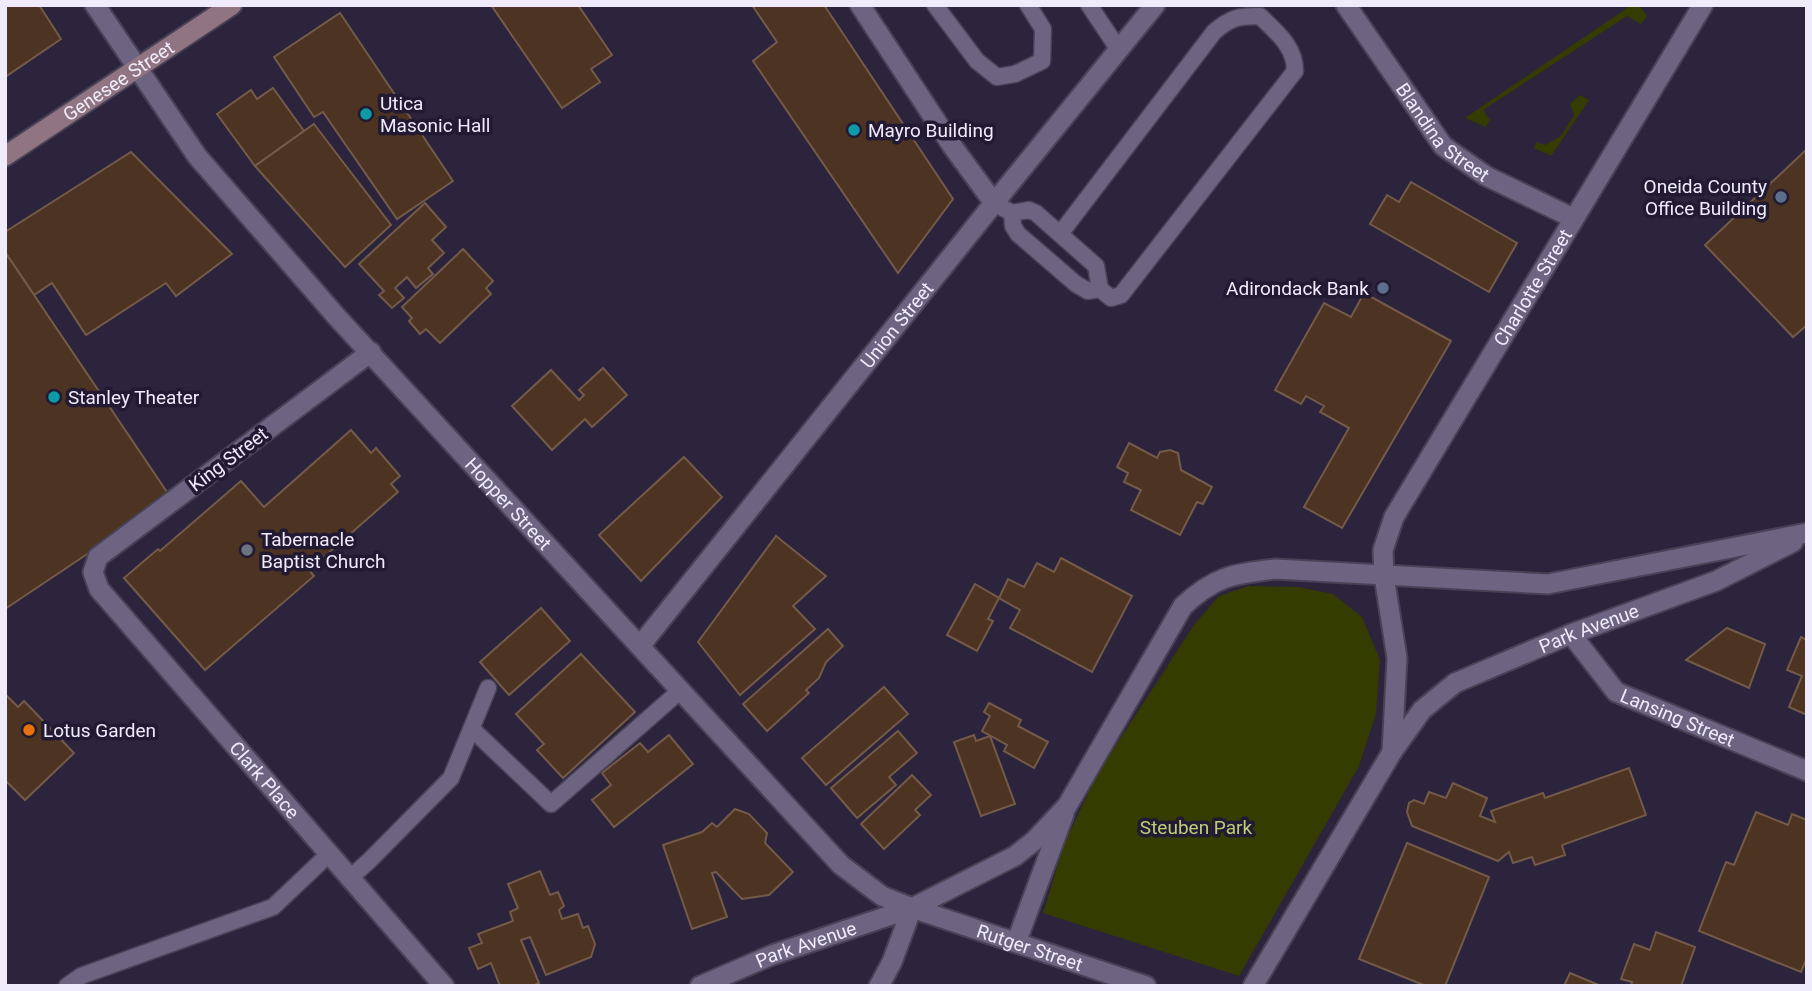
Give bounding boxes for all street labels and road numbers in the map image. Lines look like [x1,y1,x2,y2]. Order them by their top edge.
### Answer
street label: Genesee Street [59,36,178,126]
street label: Blandina Street [1391,79,1494,187]
street label: Charlotte Street [1489,225,1577,350]
street label: Union Street [856,278,938,373]
street label: King Street [184,422,272,496]
street label: Hopper Street [460,453,556,555]
street label: Park Avenue [1535,599,1642,658]
street label: Lansing Street [1617,684,1738,752]
street label: Clark Place [225,737,304,824]
street label: Park Avenue [752,916,859,973]
street label: Rutger Street [974,919,1086,976]

